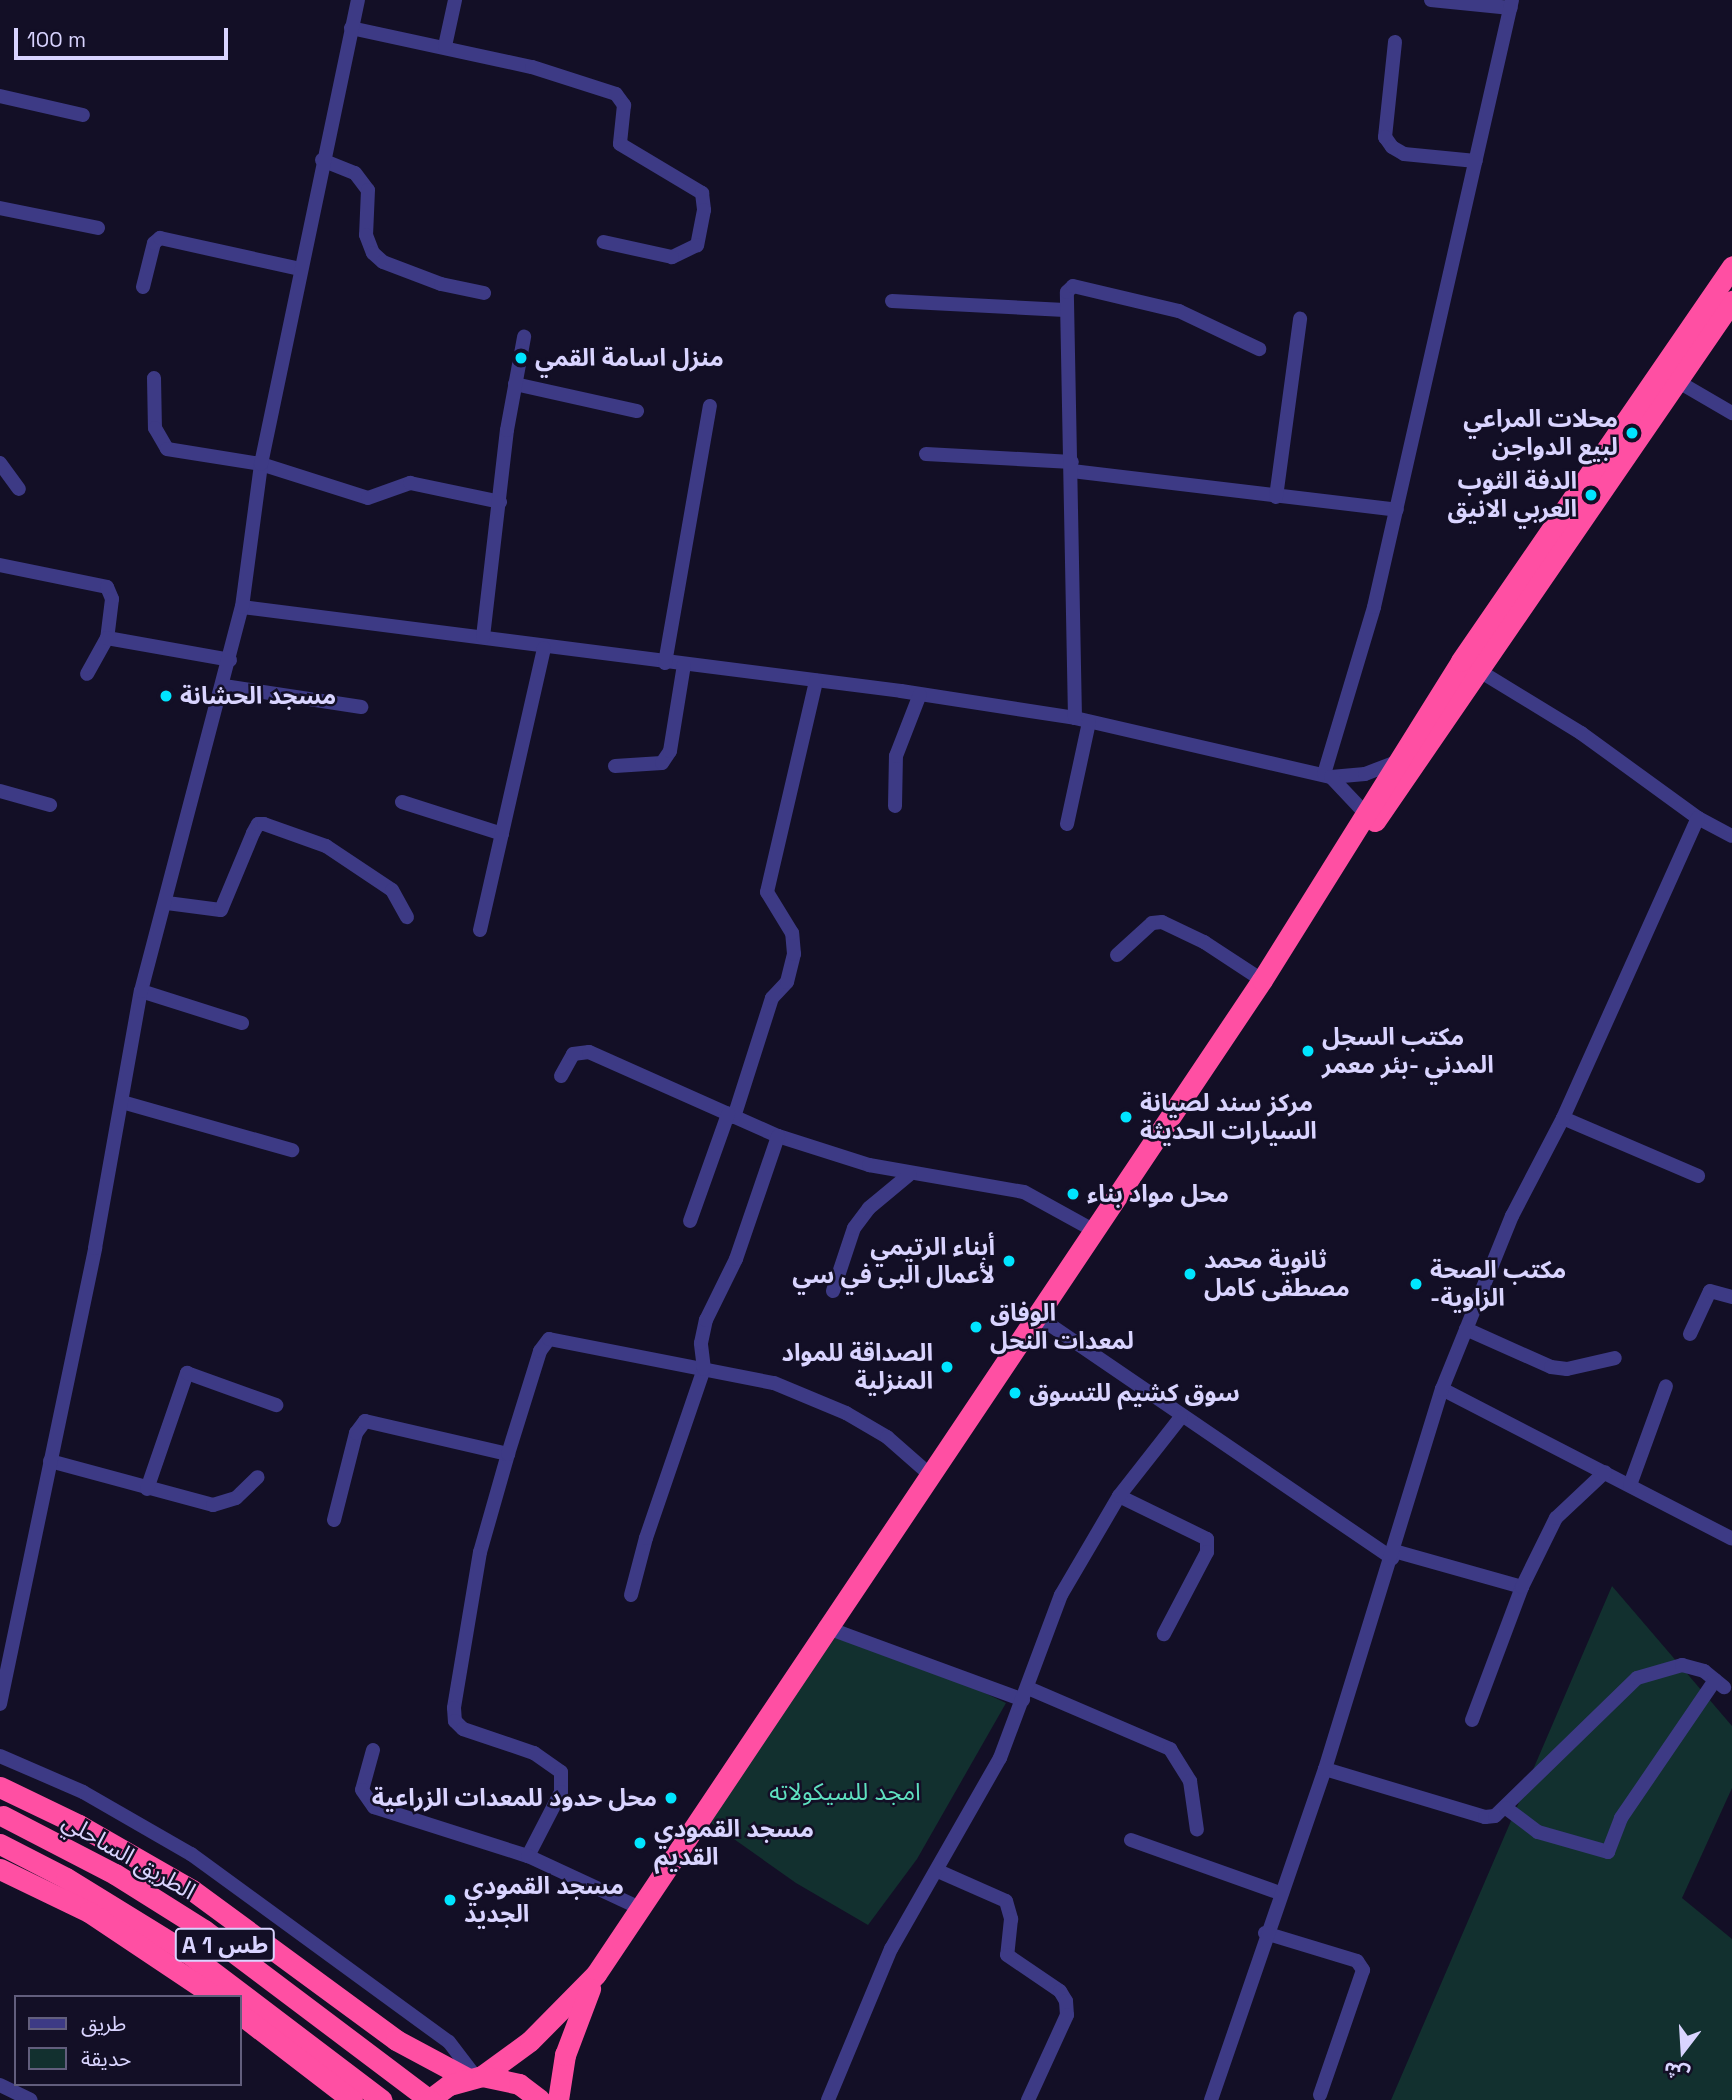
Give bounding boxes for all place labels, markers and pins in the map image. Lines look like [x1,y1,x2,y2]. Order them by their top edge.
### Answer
place label: منزل اسامة القمي [535,344,724,372]
marker: منزل اسامة القمي [513,350,529,366]
place label: محلات المراعي لبيع الدواجن [1463,405,1618,461]
marker: محلات المراعي لبيع الدواجن [1624,425,1640,441]
place label: الدفة الثوب العربي الانيق [1447,467,1577,523]
marker: الدفة الثوب العربي الانيق [1583,487,1599,503]
place label: مسجد الحشانة [180,682,336,710]
marker: مسجد الحشانة [158,688,174,704]
place label: مكتب السجل المدني -بئر معمر [1322,1023,1494,1079]
marker: مكتب السجل المدني -بئر معمر [1300,1043,1316,1059]
place label: مركز سند لصيانة السيارات الحديثة [1140,1089,1317,1145]
marker: مركز سند لصيانة السيارات الحديثة [1118,1109,1134,1125]
place label: محل مواد بناء [1087,1180,1229,1208]
marker: محل مواد بناء [1065,1186,1081,1202]
place label: أبناء الرتيمي لأعمال البى في سي [792,1233,995,1289]
place label: ثانوية محمد مصطفى كامل [1204,1246,1350,1302]
marker: أبناء الرتيمي لأعمال البى في سي [1001,1253,1017,1269]
place label: مكتب الصحة -الزاوية [1430,1256,1566,1312]
marker: ثانوية محمد مصطفى كامل [1182,1266,1198,1282]
marker: مكتب الصحة -الزاوية [1408,1276,1424,1292]
place label: الوفاق لمعدات النحل [990,1299,1134,1355]
marker: الوفاق لمعدات النحل [968,1319,984,1335]
place label: الصداقة للمواد المنزلية [782,1339,933,1395]
marker: الصداقة للمواد المنزلية [939,1359,955,1375]
place label: سوق كشيم للتسوق [1029,1379,1240,1407]
marker: سوق كشيم للتسوق [1007,1385,1023,1401]
place label: محل حدود للمعدات الزراعية [372,1784,657,1812]
marker: محل حدود للمعدات الزراعية [663,1790,679,1806]
place label: مسجد القمودي القديم [654,1815,814,1871]
marker: مسجد القمودي القديم [632,1835,648,1851]
place label: مسجد القمودي الجديد [464,1872,624,1928]
marker: مسجد القمودي الجديد [442,1892,458,1908]

